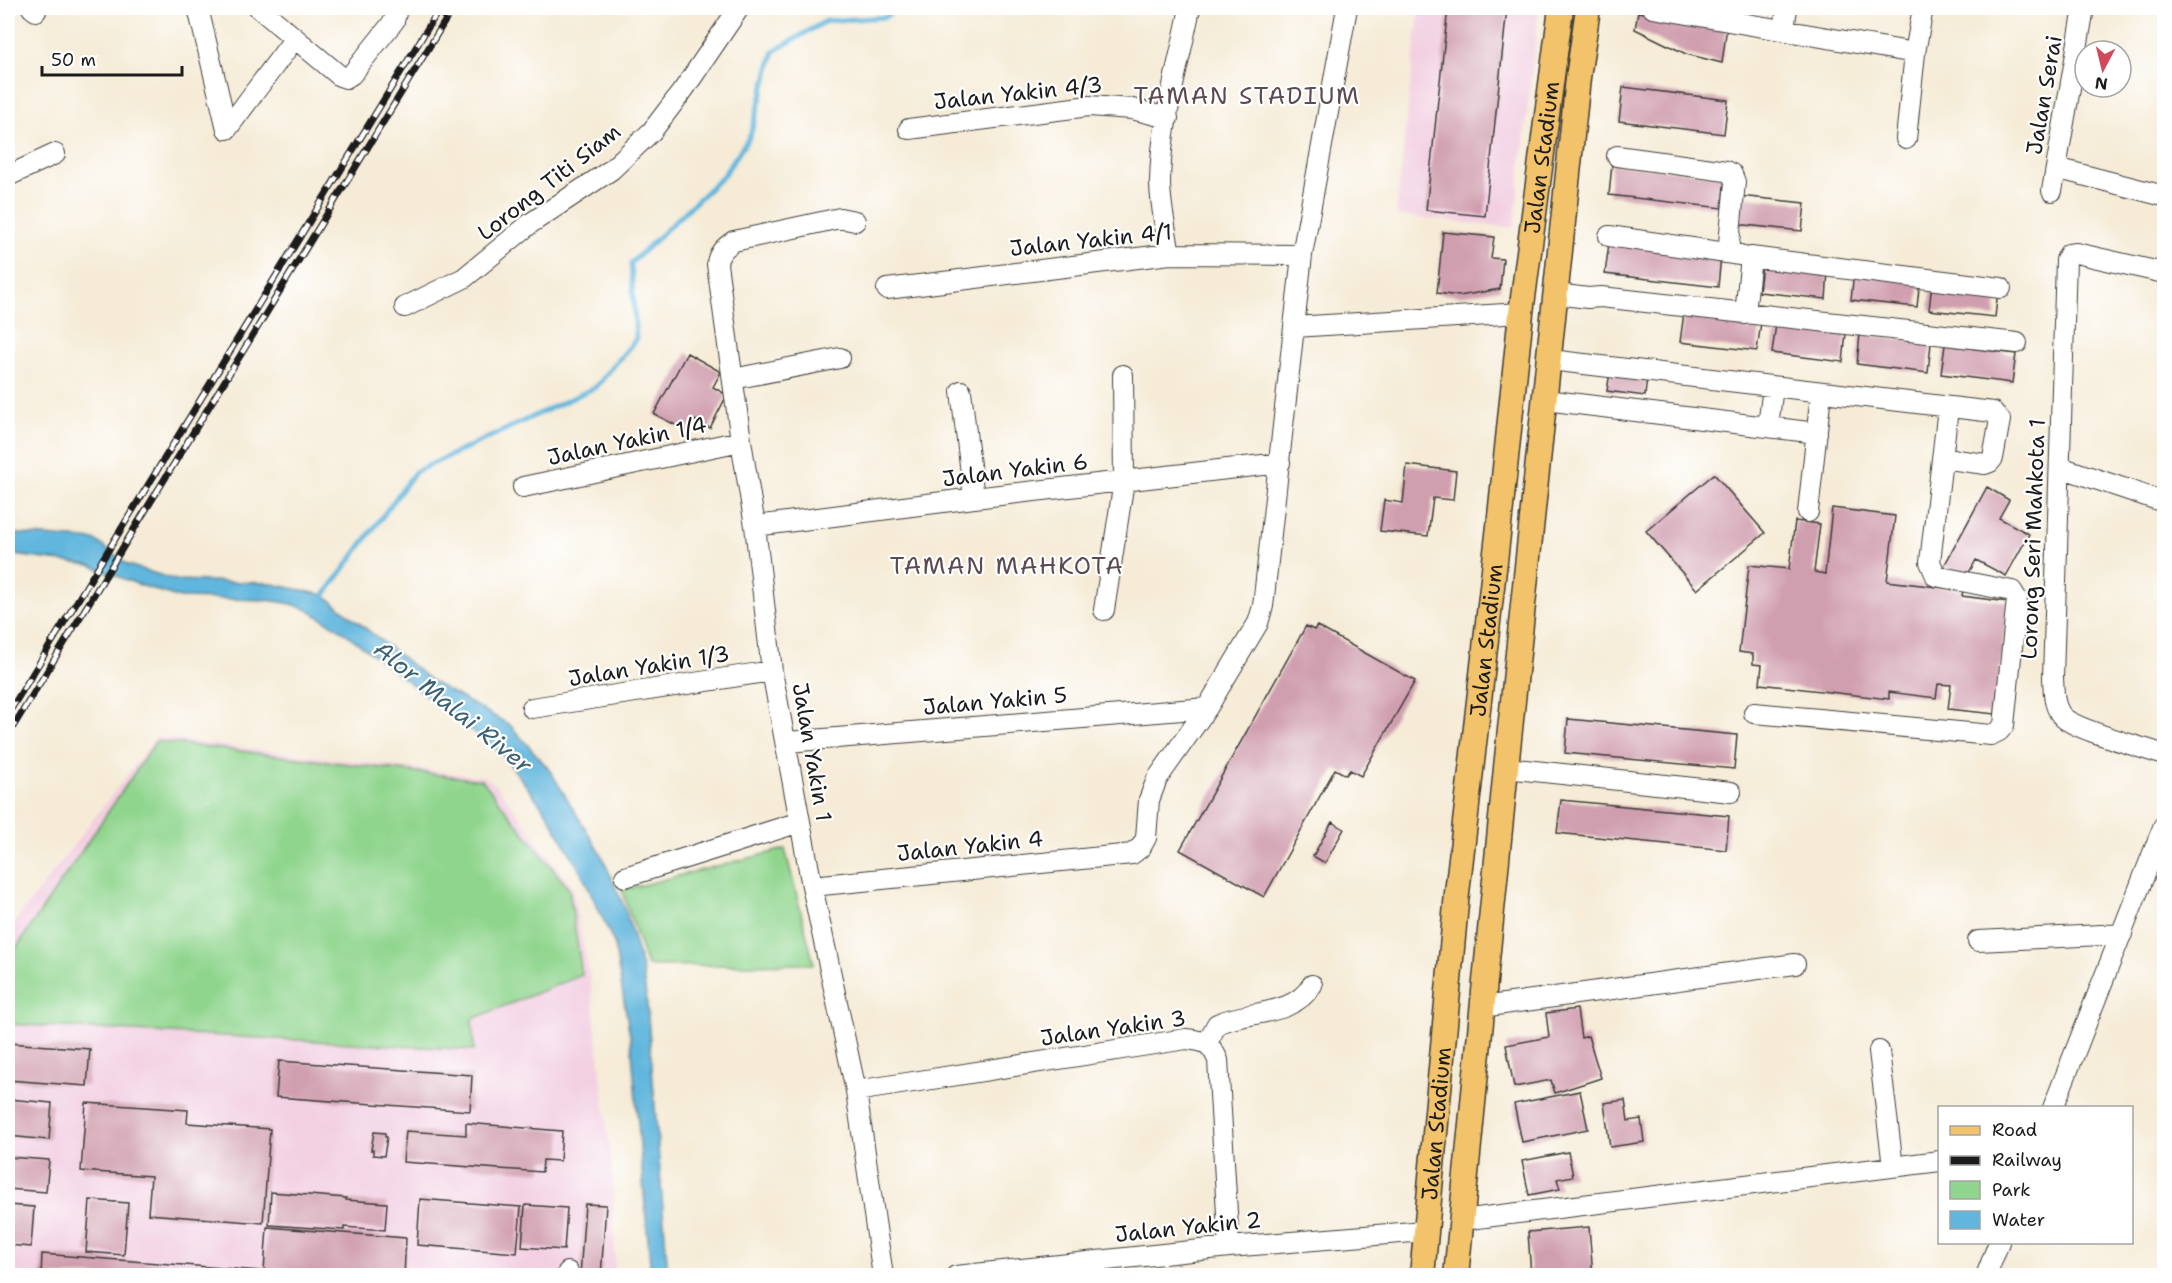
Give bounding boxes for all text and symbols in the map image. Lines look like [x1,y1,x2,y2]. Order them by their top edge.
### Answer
street label: Jalan Serai [2019,33,2069,157]
scale bar [42,39,182,77]
north arrow [2073,39,2133,99]
text: 50 m [51,48,96,72]
street label: Jalan Yakin 4/3 [932,70,1104,116]
text: N [2094,72,2109,95]
street label: Jalan Stadium [1517,79,1566,236]
district label: TAMAN STADIUM [1133,80,1361,112]
street label: Lorong Titi Siam [471,117,627,247]
street label: Jalan Yakin 4/1 [1008,217,1174,263]
street label: Jalan Yakin 1/4 [545,410,709,472]
street label: Lorong Seri Mahkota 1 [2014,418,2052,660]
street label: Jalan Yakin 6 [940,447,1090,493]
district label: TAMAN MAHKOTA [890,550,1124,582]
street label: Jalan Stadium [1463,562,1509,718]
water label: Alor Malai River [367,633,539,781]
street label: Jalan Yakin 1/3 [566,639,732,693]
street label: Jalan Yakin 1 [786,680,838,824]
street label: Jalan Yakin 5 [922,680,1068,722]
street label: Jalan Yakin 4 [896,824,1044,868]
street label: Jalan Yakin 3 [1038,1003,1188,1053]
street label: Jalan Stadium [1414,1046,1457,1202]
legend [1938,1106,2133,1244]
text: Road [1992,1118,2037,1142]
text: Railway [1992,1148,2062,1172]
text: Park [1992,1178,2031,1202]
street label: Jalan Yakin 2 [1114,1205,1262,1249]
text: Water [1992,1208,2045,1232]

